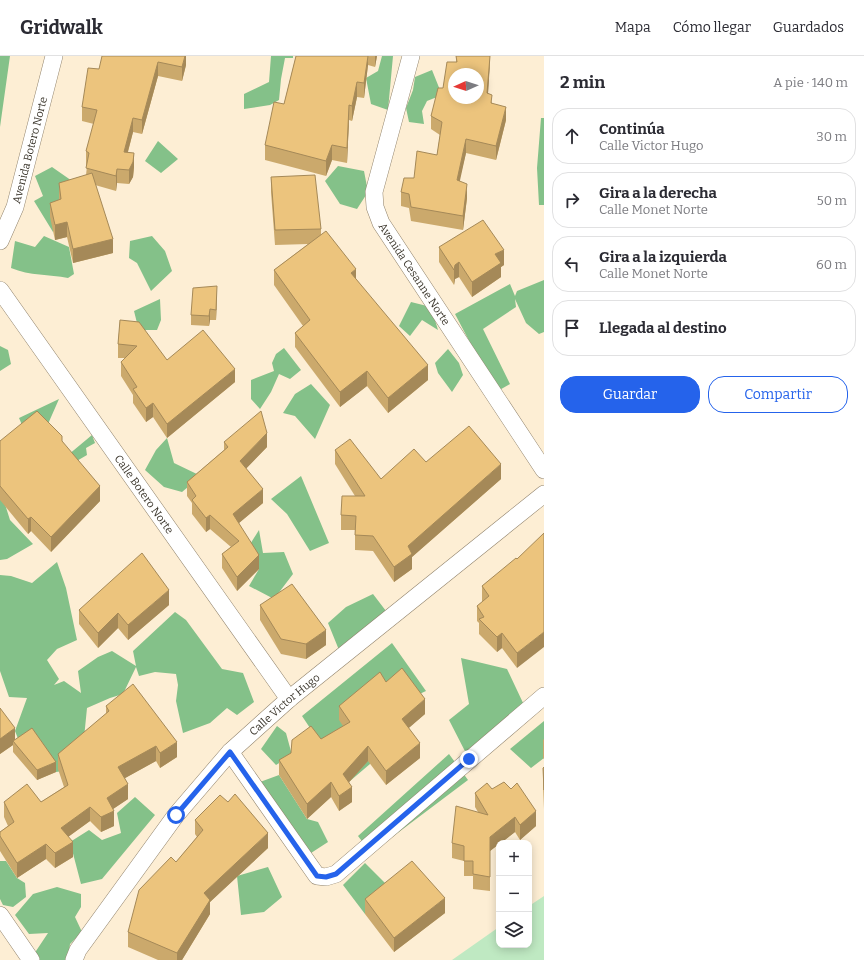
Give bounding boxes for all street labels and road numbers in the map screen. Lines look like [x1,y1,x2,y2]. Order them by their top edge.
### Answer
street label: Avenida Botero Norte [10,95,50,205]
street label: Avenida Cesanne Norte [376,220,453,327]
street label: Calle Botero Norte [112,452,177,536]
street label: Calle Victor Hugo [247,670,322,738]

